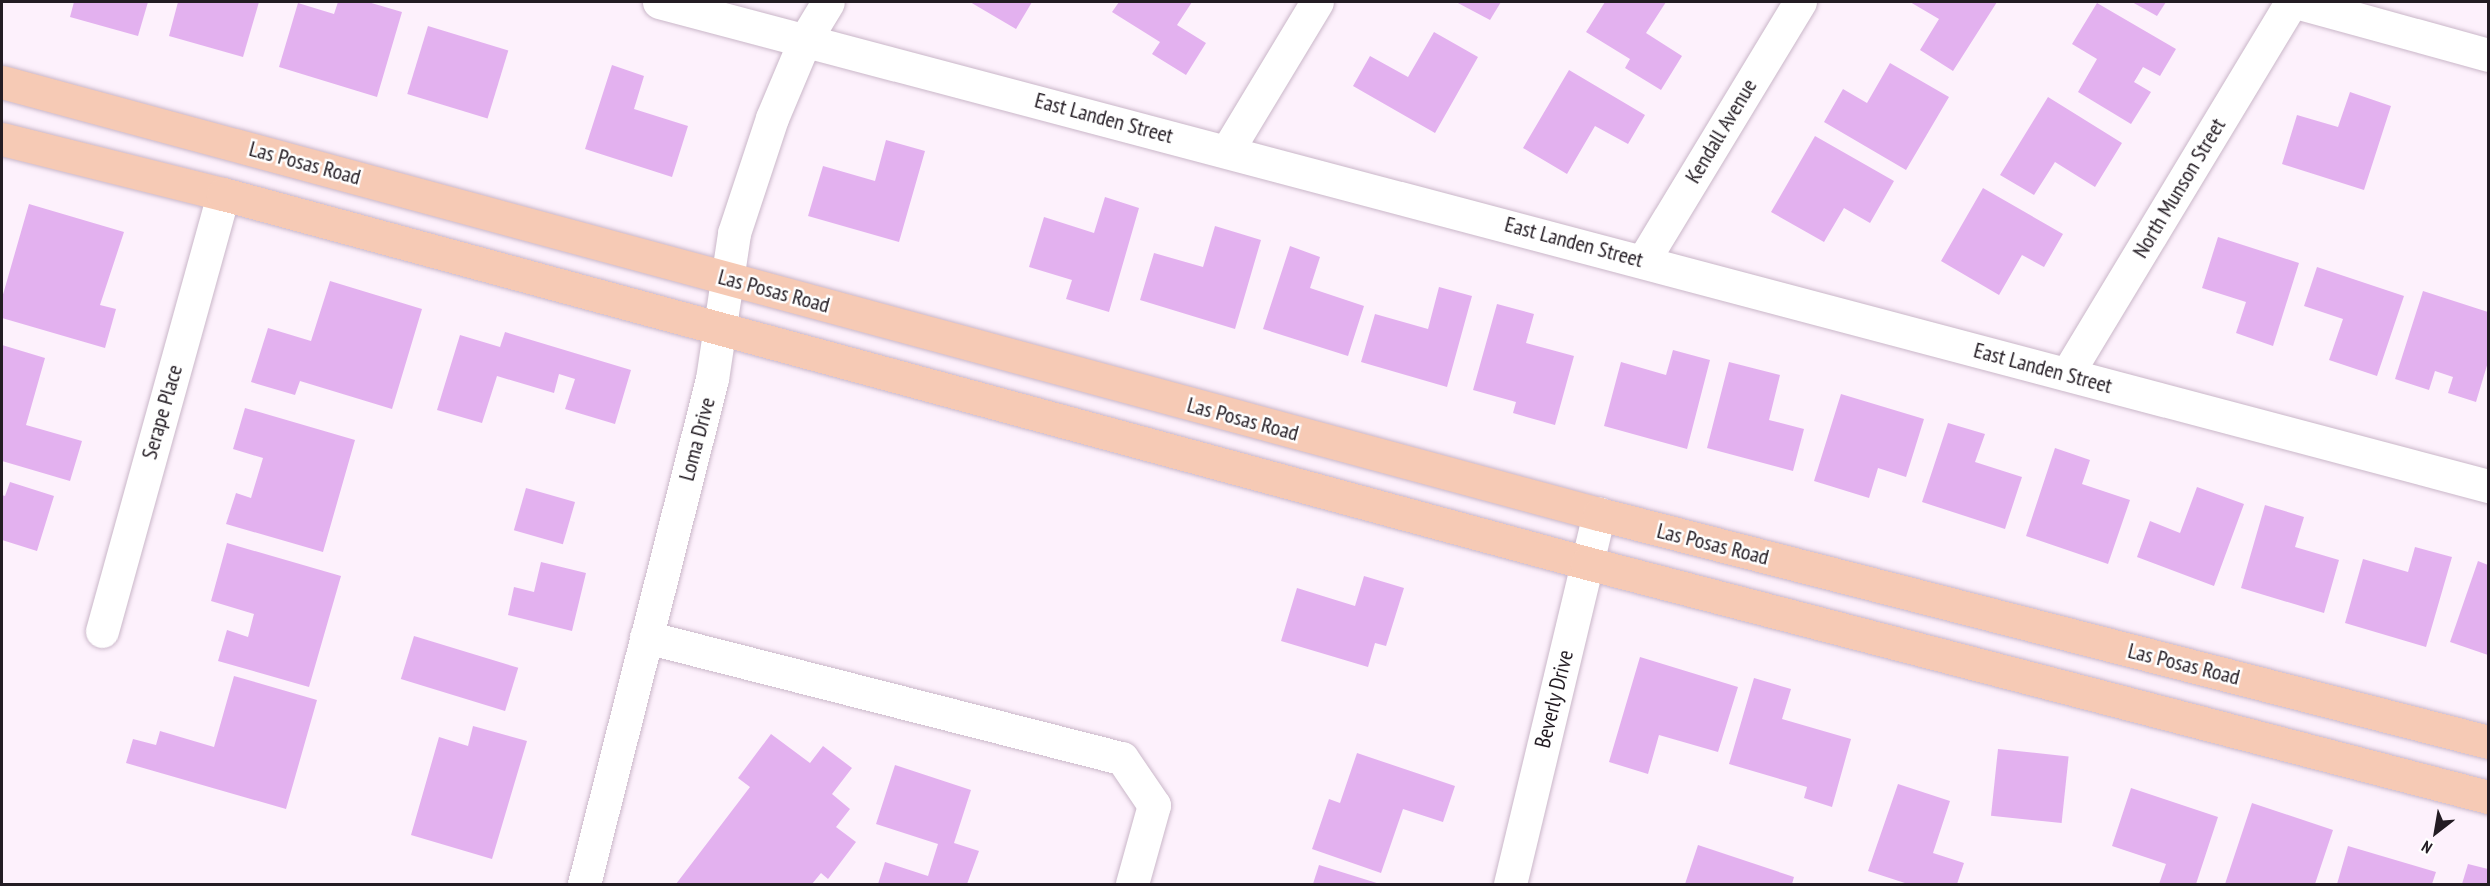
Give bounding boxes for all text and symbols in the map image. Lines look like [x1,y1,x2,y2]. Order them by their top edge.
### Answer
street label: Kendall Avenue [1679,74,1763,188]
street label: East Landen Street [1032,87,1176,149]
street label: North Munson Street [2127,113,2231,263]
street label: Las Posas Road [246,135,364,191]
street label: East Landen Street [1502,211,1646,273]
street label: Las Posas Road [715,263,833,319]
street label: East Landen Street [1971,337,2115,399]
street label: Serape Place [136,362,188,462]
street label: Las Posas Road [1184,391,1302,447]
street label: Loma Drive [673,394,721,484]
street label: Las Posas Road [1654,517,1772,571]
street label: Las Posas Road [2125,637,2243,691]
street label: Beverly Drive [1529,647,1579,751]
north arrow [2406,802,2466,862]
text: N [2418,837,2436,858]

